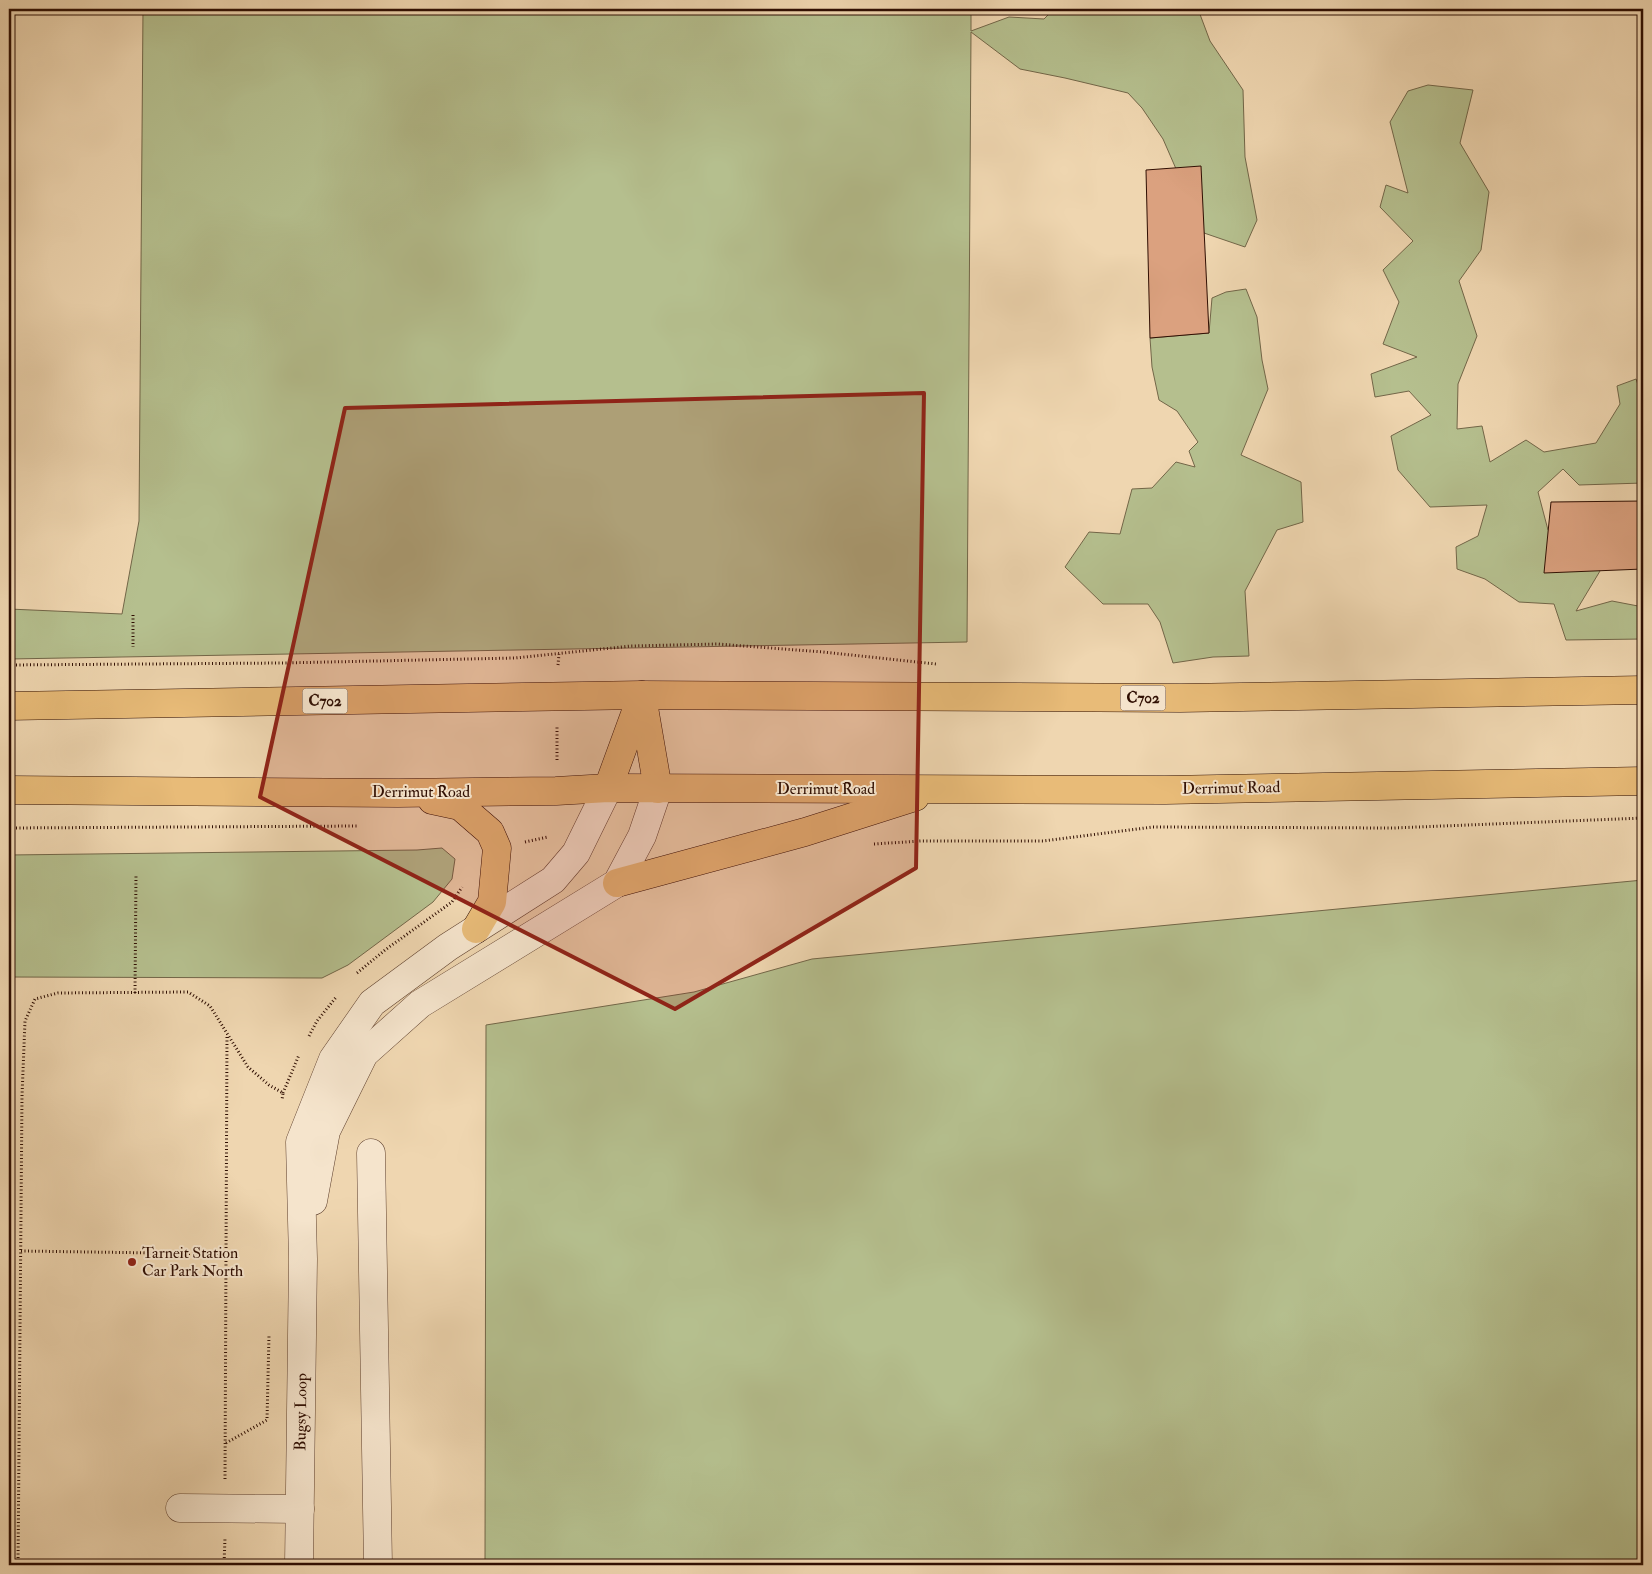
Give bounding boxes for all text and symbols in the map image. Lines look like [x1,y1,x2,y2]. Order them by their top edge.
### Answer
road number: C702 [1120,686,1166,710]
road number: C702 [302,688,348,714]
street label: Derrimut Road [1182,777,1280,799]
street label: Derrimut Road [777,779,875,799]
street label: Derrimut Road [372,782,470,802]
place label: Tarneit Station Car Park North [142,1243,244,1281]
marker: Tarneit Station Car Park North [126,1256,138,1268]
street label: Bugsy Loop [290,1373,313,1451]

